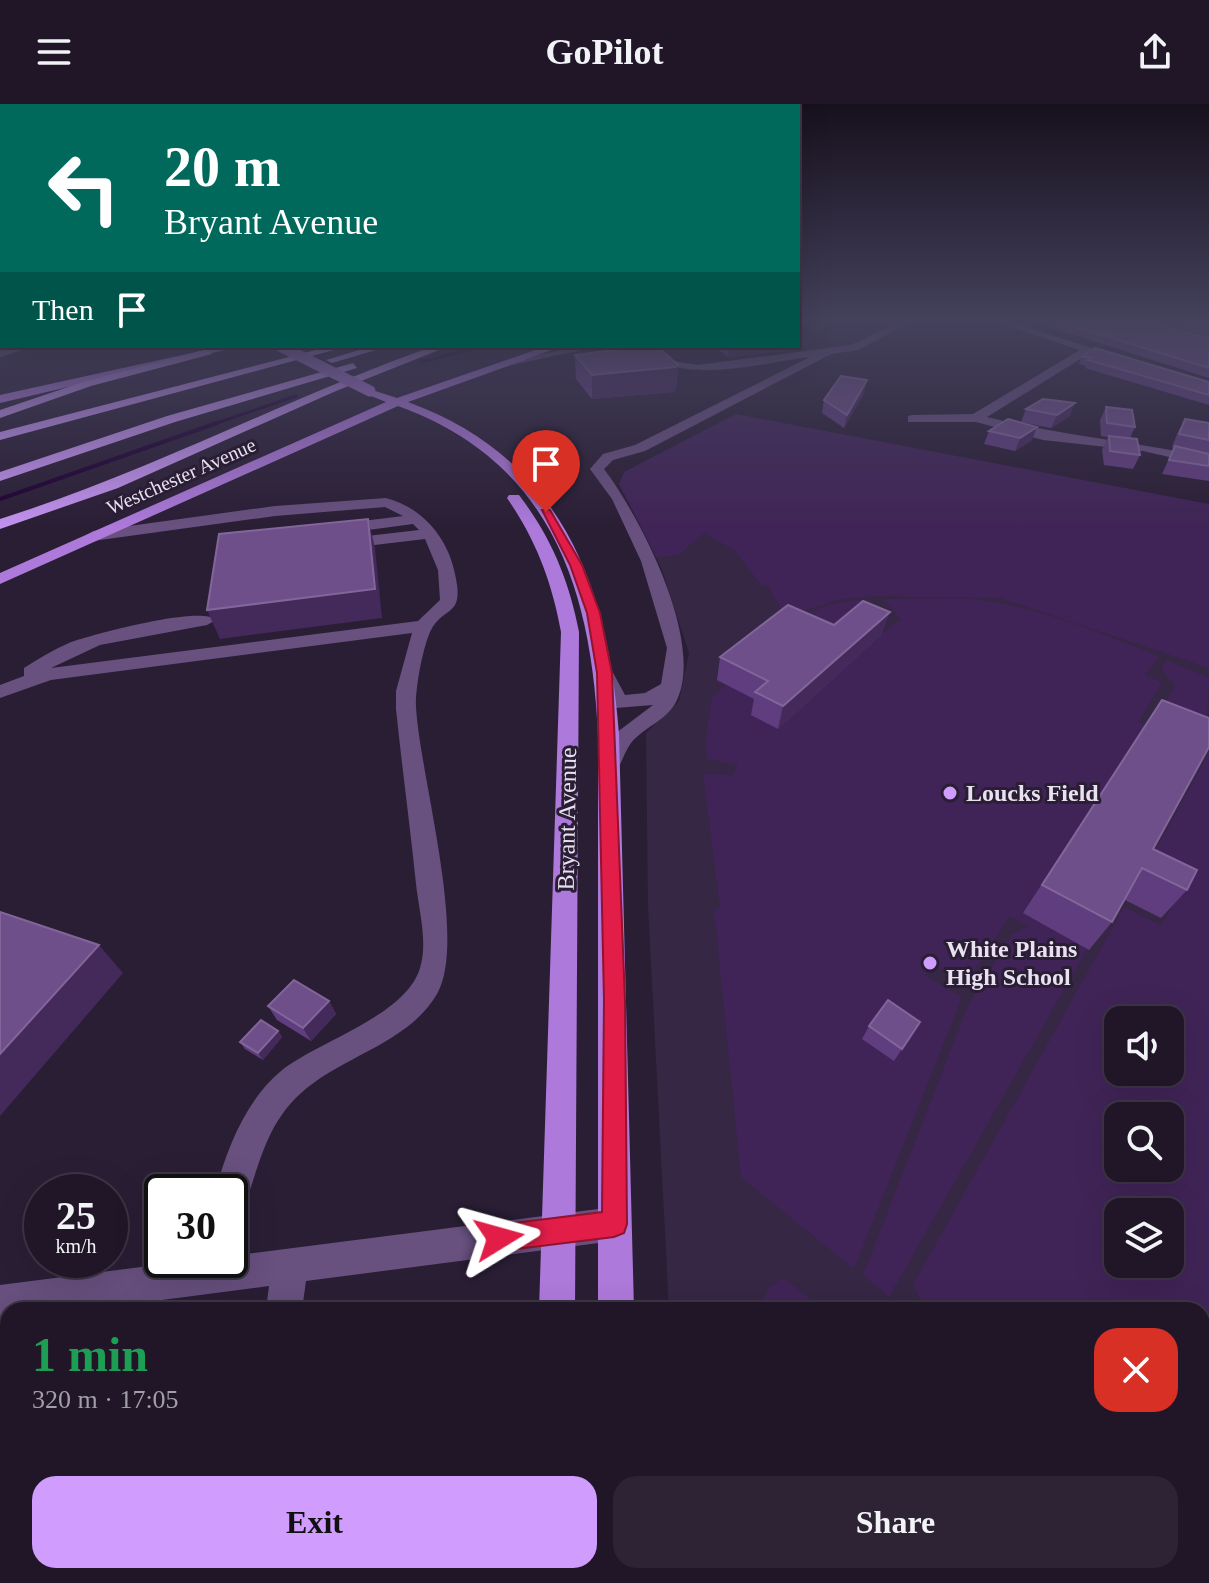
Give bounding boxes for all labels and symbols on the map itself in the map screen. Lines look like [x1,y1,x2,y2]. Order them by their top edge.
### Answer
pin [512,430,580,512]
street label: Westchester Avenue [103,433,259,519]
street label: Bryant Avenue [553,747,581,891]
place label: Loucks Field [966,780,1099,806]
marker: Loucks Field [941,784,959,802]
place label: White Plains High School [946,936,1077,990]
marker: White Plains High School [921,954,939,972]
speed limit sign: 30 [144,1174,248,1278]
position arrow [457,1196,541,1280]

